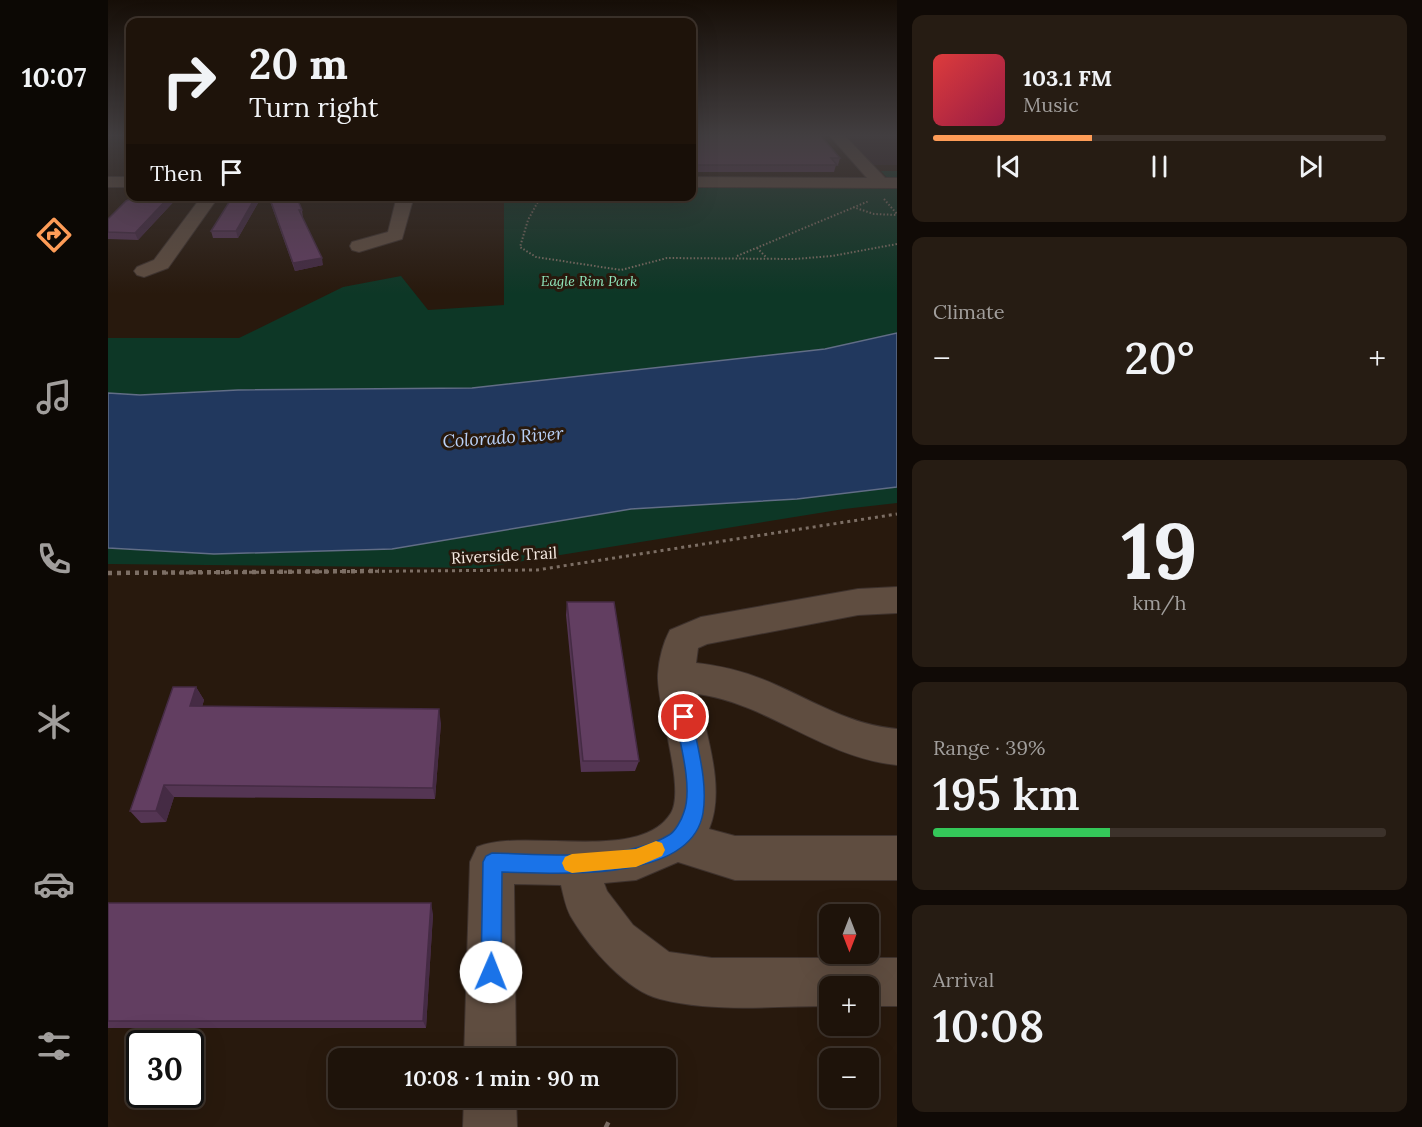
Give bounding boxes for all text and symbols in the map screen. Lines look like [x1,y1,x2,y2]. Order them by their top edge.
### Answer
text: 20 m [249,37,348,91]
icon: right [150,42,228,120]
text: 10:07 [22,60,86,94]
text: 103.1 FM [1023,64,1112,92]
text: Turn right [249,90,378,124]
text: Music [1023,92,1079,117]
icon: previous [992,150,1025,183]
icon: pause [1143,150,1176,183]
icon: next [1294,150,1327,183]
icon: arrive [215,156,248,189]
text: Then [150,159,203,187]
icon: directions [33,214,75,256]
park label: Eagle Rim Park [541,272,637,290]
text: Climate [933,299,1005,324]
text: 20° [1125,329,1194,386]
text: − [933,337,951,379]
text: + [1368,337,1386,379]
icon: music [33,376,75,418]
water label: Colorado River [442,421,565,453]
text: 19 [1121,501,1198,600]
icon: phone [33,538,75,580]
street label: Riverside Trail [450,542,558,568]
text: km/h [1132,590,1187,615]
pin [658,691,709,742]
icon: arrive [667,700,700,733]
icon: climate [33,701,75,743]
text: Range · 39% [933,735,1045,760]
text: 195 km [933,765,1080,822]
icon: car [33,863,75,905]
north arrow [819,904,879,964]
map controls [819,904,879,1108]
position arrow [459,940,523,1004]
text: Arrival [933,967,994,992]
button: + [819,976,879,1036]
text: 10:08 [933,997,1044,1054]
icon: filters [33,1025,75,1067]
speed limit sign: 30 [126,1030,204,1108]
button: − [819,1048,879,1108]
text: 10:08 · 1 min · 90 m [404,1064,600,1092]

